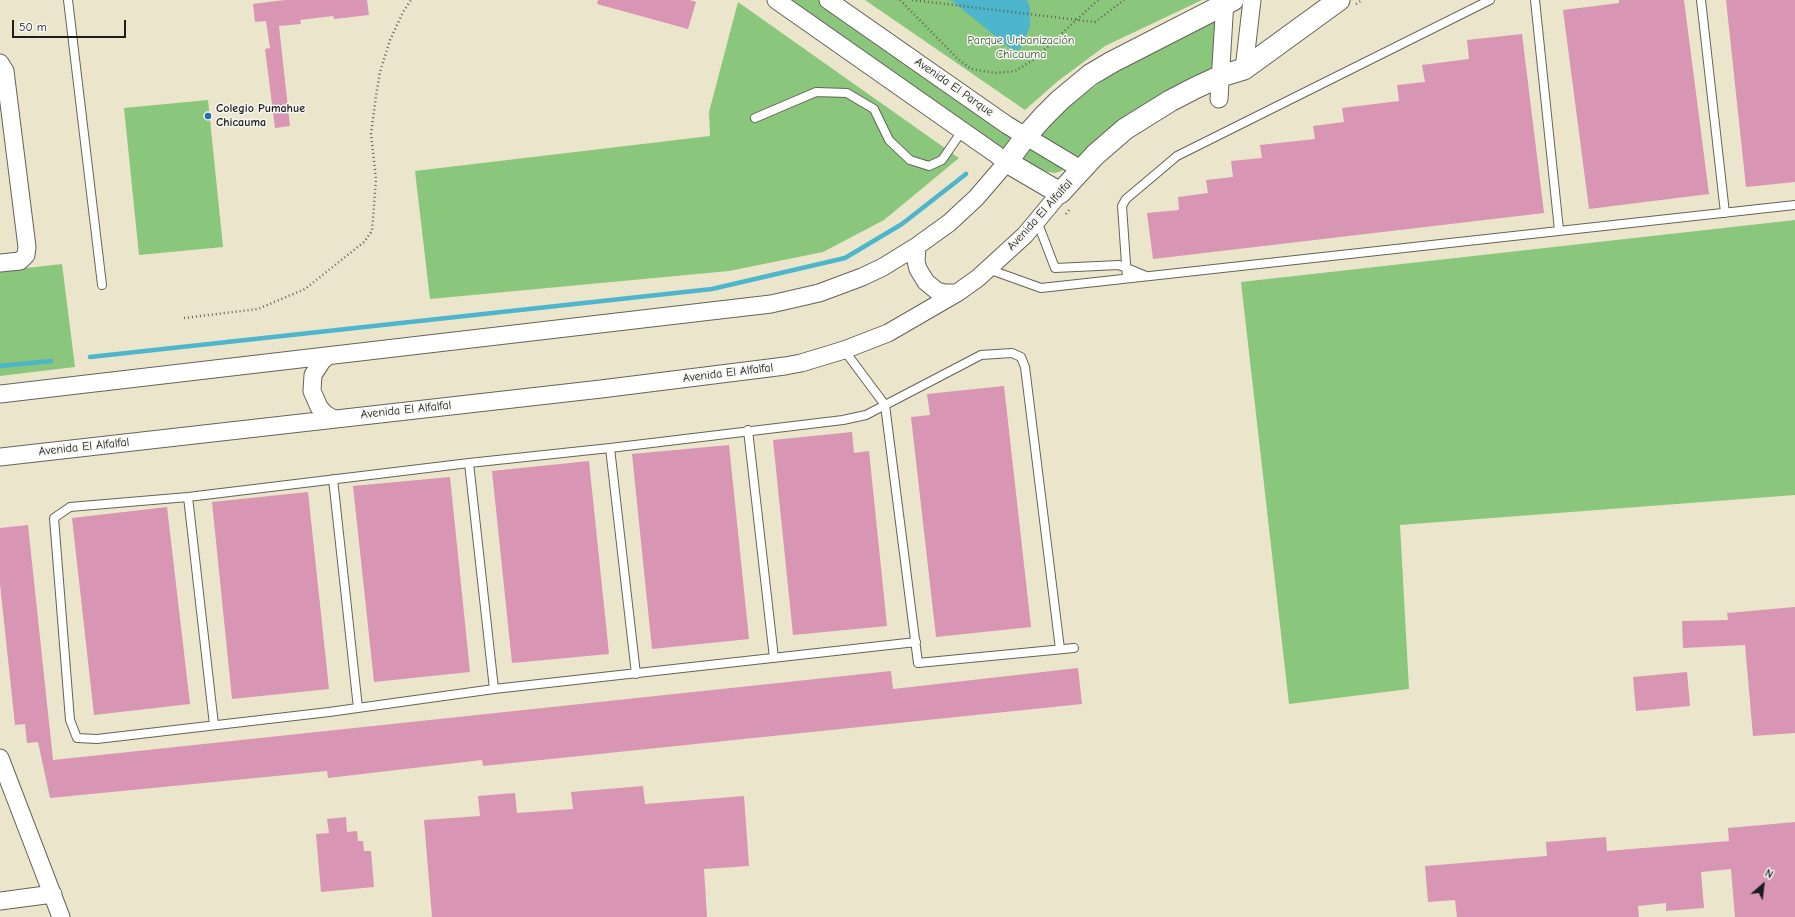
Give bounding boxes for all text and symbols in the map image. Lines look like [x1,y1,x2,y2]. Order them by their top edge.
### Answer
scale bar [14,12,128,38]
text: 50 m [19,20,47,34]
park label: Parque Urbanización Chicauma [968,34,1074,62]
street label: Avenida El Parque [912,54,996,120]
place label: Colegio Pumahue Chicauma [216,102,305,130]
marker: Colegio Pumahue Chicauma [203,111,213,121]
street label: Avenida El Alfalfal [1004,176,1076,254]
street label: Avenida El Alfalfal [682,360,774,386]
street label: Avenida El Alfalfal [360,398,452,422]
street label: Avenida El Alfalfal [38,435,130,459]
north arrow [1743,865,1783,905]
text: N [1763,867,1775,881]

